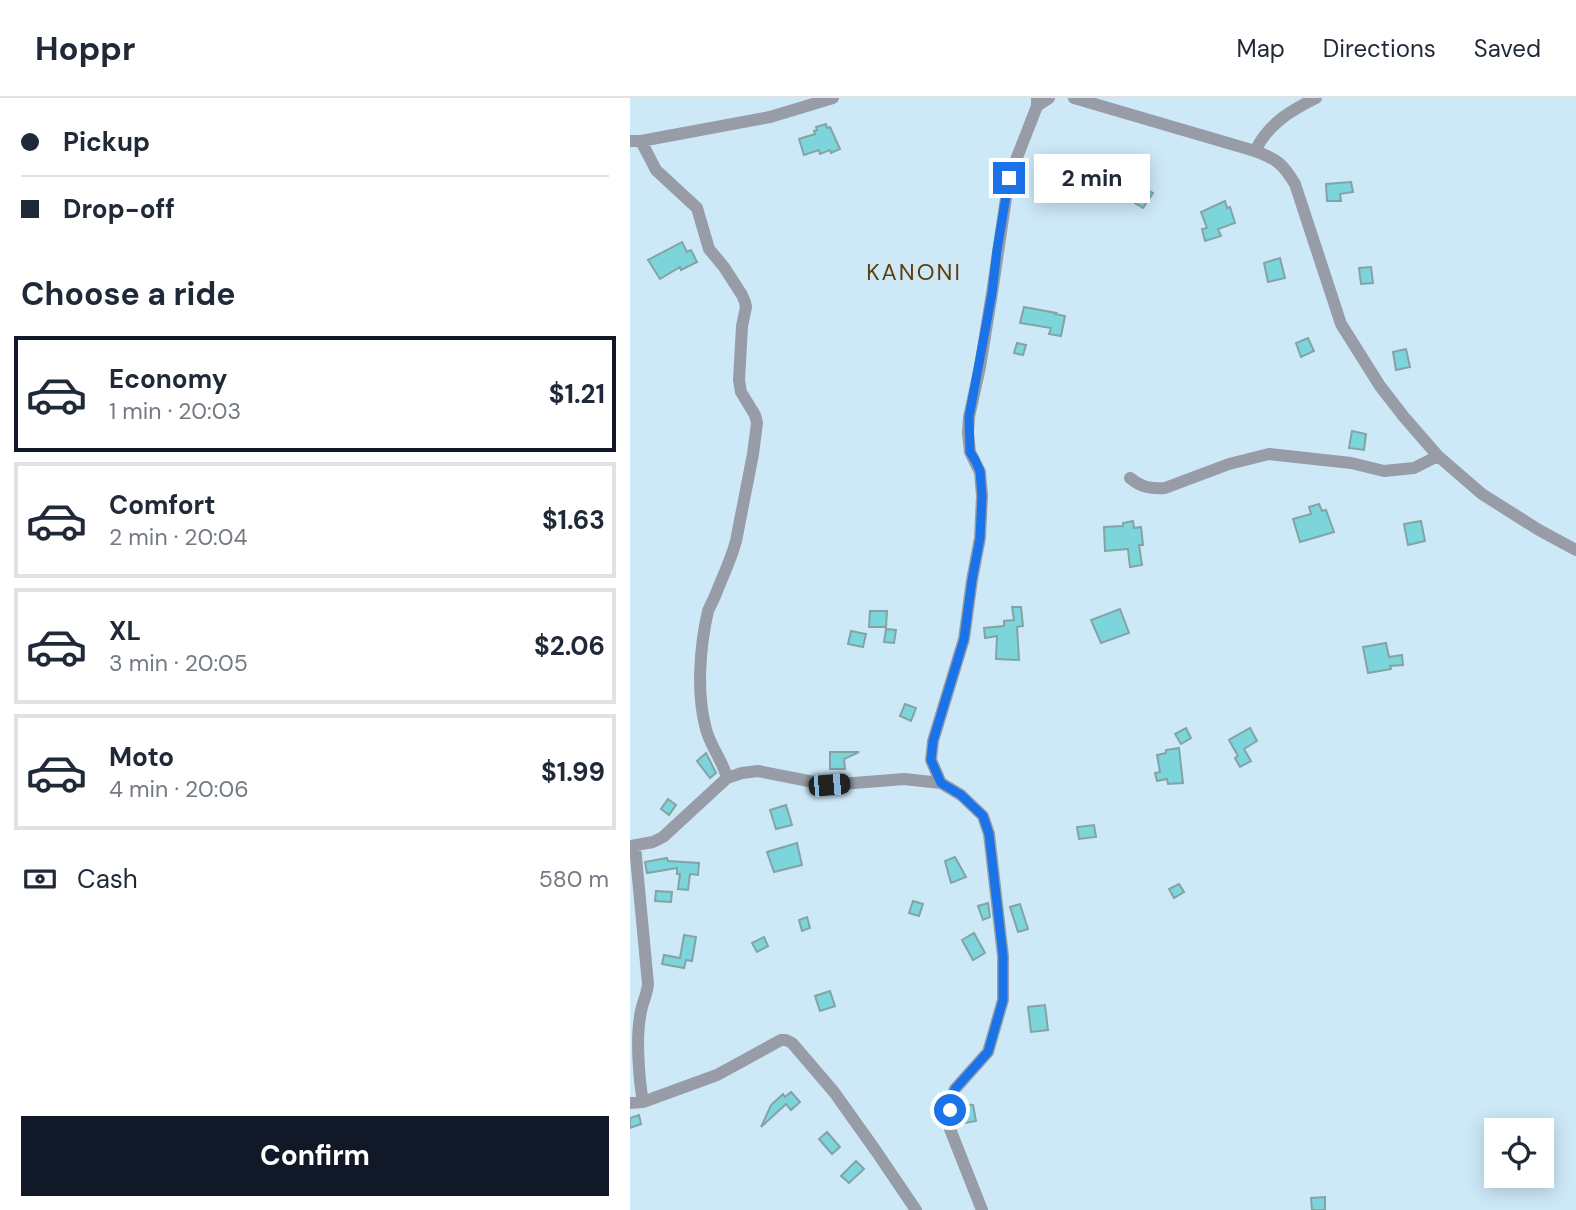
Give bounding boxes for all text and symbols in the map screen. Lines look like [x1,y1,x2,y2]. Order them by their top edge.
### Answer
text: Hoppr [35,27,135,70]
text: Map [1237,33,1285,64]
text: Directions [1323,33,1436,64]
text: Saved [1474,33,1541,64]
text: Pickup [63,125,150,159]
callout: 2 min [1034,154,1149,202]
route end [993,162,1025,194]
text: 2 min [1062,163,1122,193]
text: Drop-off [63,192,175,226]
district label: KANONI [866,257,962,287]
text: Choose a ride [21,273,236,315]
text: Economy [109,362,227,396]
icon: car [25,363,88,426]
text: $1.21 [549,377,605,411]
text: 1 min · 20:03 [109,396,241,426]
text: Comfort [109,488,215,522]
icon: car [25,489,88,552]
text: $1.63 [542,503,605,537]
text: 2 min · 20:04 [109,522,247,552]
text: XL [109,614,141,648]
icon: car [25,615,88,678]
text: $2.06 [534,629,605,663]
text: 3 min · 20:05 [109,648,248,678]
text: Moto [109,740,174,774]
icon: car [25,741,88,804]
text: $1.99 [541,755,605,789]
car [808,773,851,797]
text: 4 min · 20:06 [109,774,249,804]
icon: cash [21,860,59,898]
text: Cash [77,862,138,896]
text: 580 m [539,864,609,894]
route start [934,1094,966,1126]
button: Confirm [21,1116,609,1196]
map controls [1484,1118,1554,1188]
button: locate [1484,1118,1554,1188]

